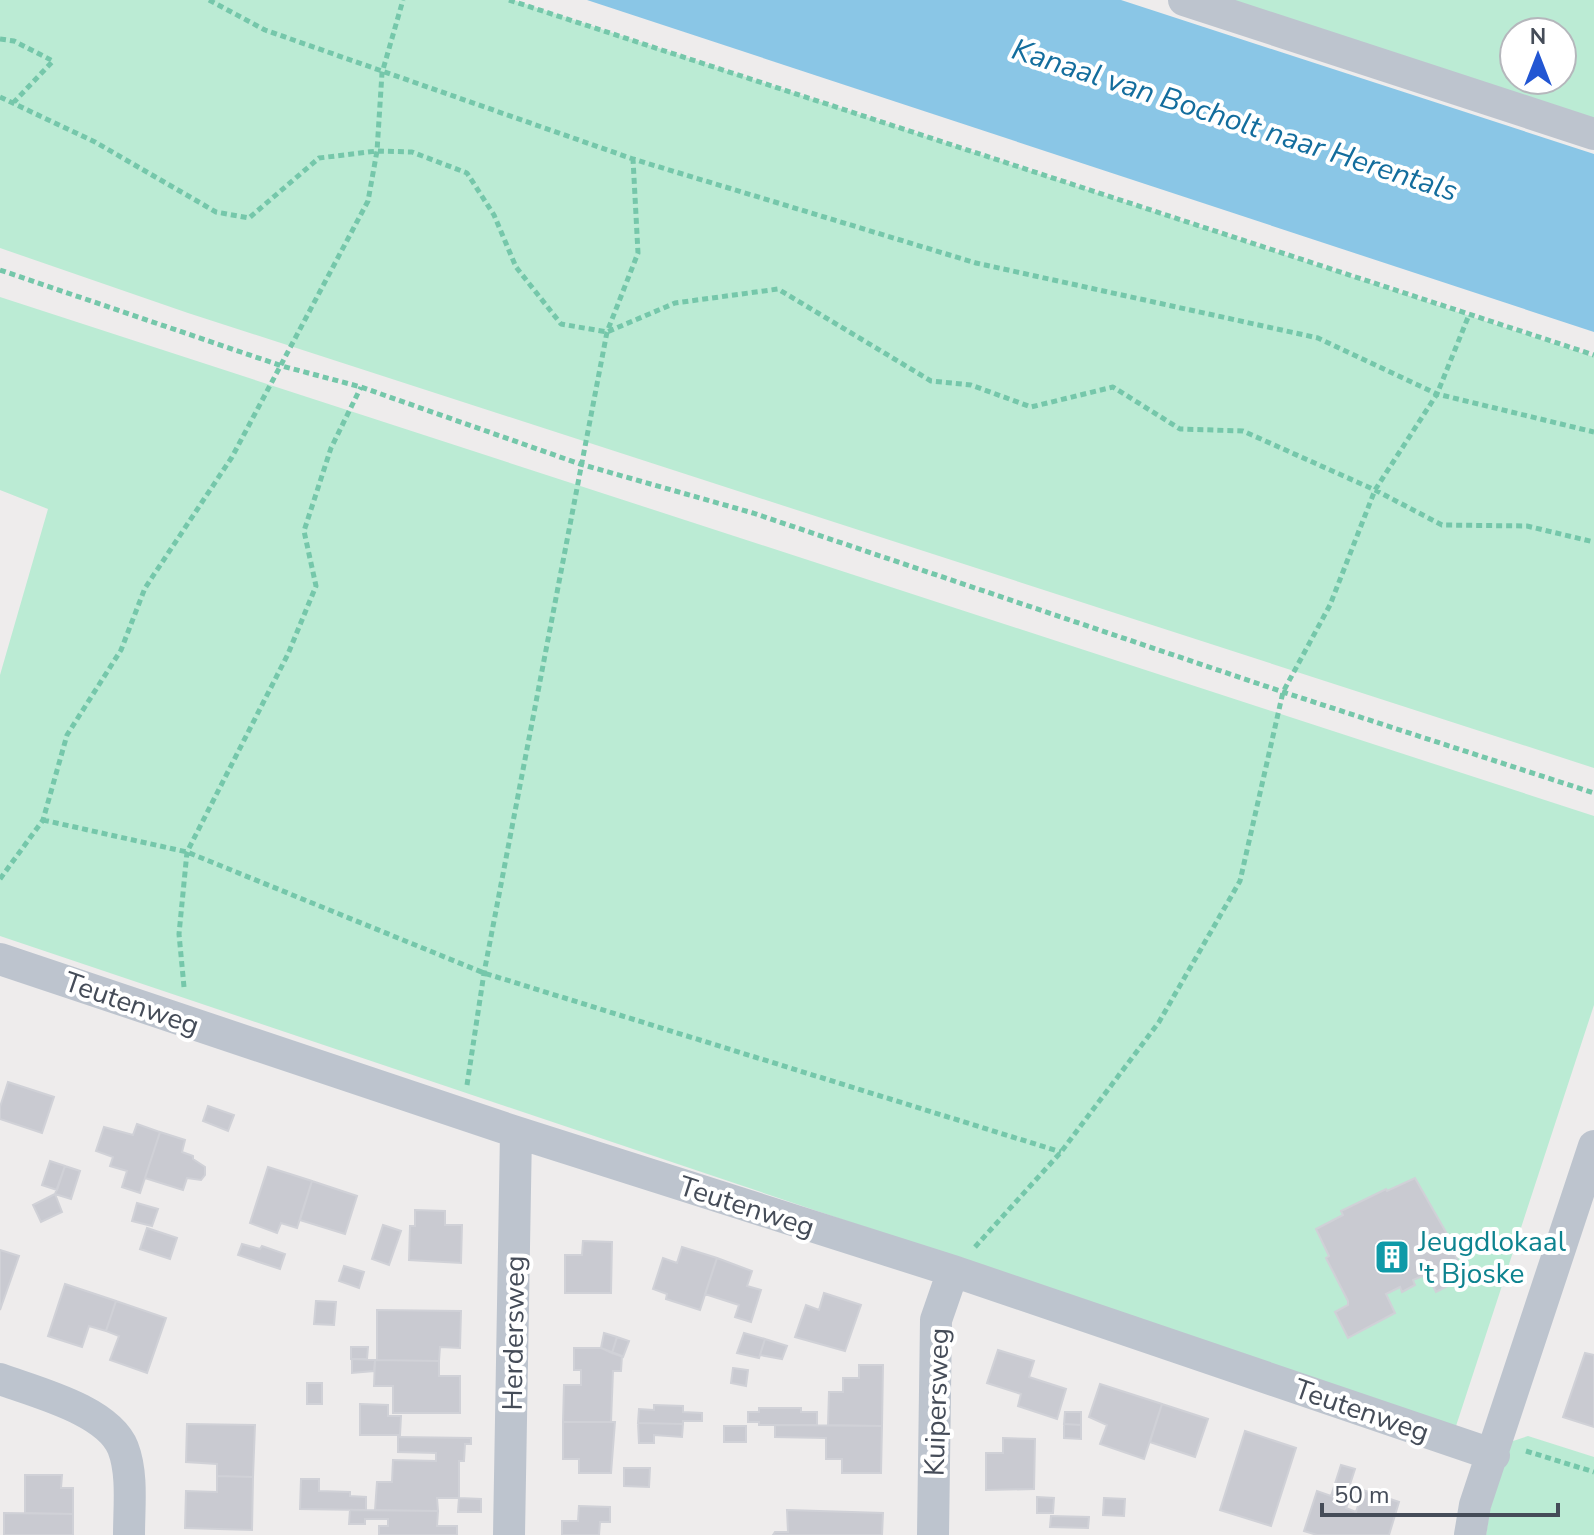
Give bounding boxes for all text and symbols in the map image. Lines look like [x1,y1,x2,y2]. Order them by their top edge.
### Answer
north arrow [1498,16,1578,96]
text: N [1530,22,1546,52]
water label: Kanaal van Bocholt naar Herentals [1007,29,1463,212]
street label: Teutenweg [59,963,204,1045]
street label: Teutenweg [674,1167,819,1247]
place label: Jeugdlokaal 't Bjoske [1417,1223,1567,1293]
building icon: Jeugdlokaal 't Bjoske [1373,1238,1411,1276]
street label: Herdersweg [494,1255,534,1411]
street label: Kuipersweg [915,1327,959,1477]
street label: Teutenweg [1289,1370,1434,1452]
scale bar [1322,1467,1558,1517]
text: 50 m [1334,1479,1390,1511]

